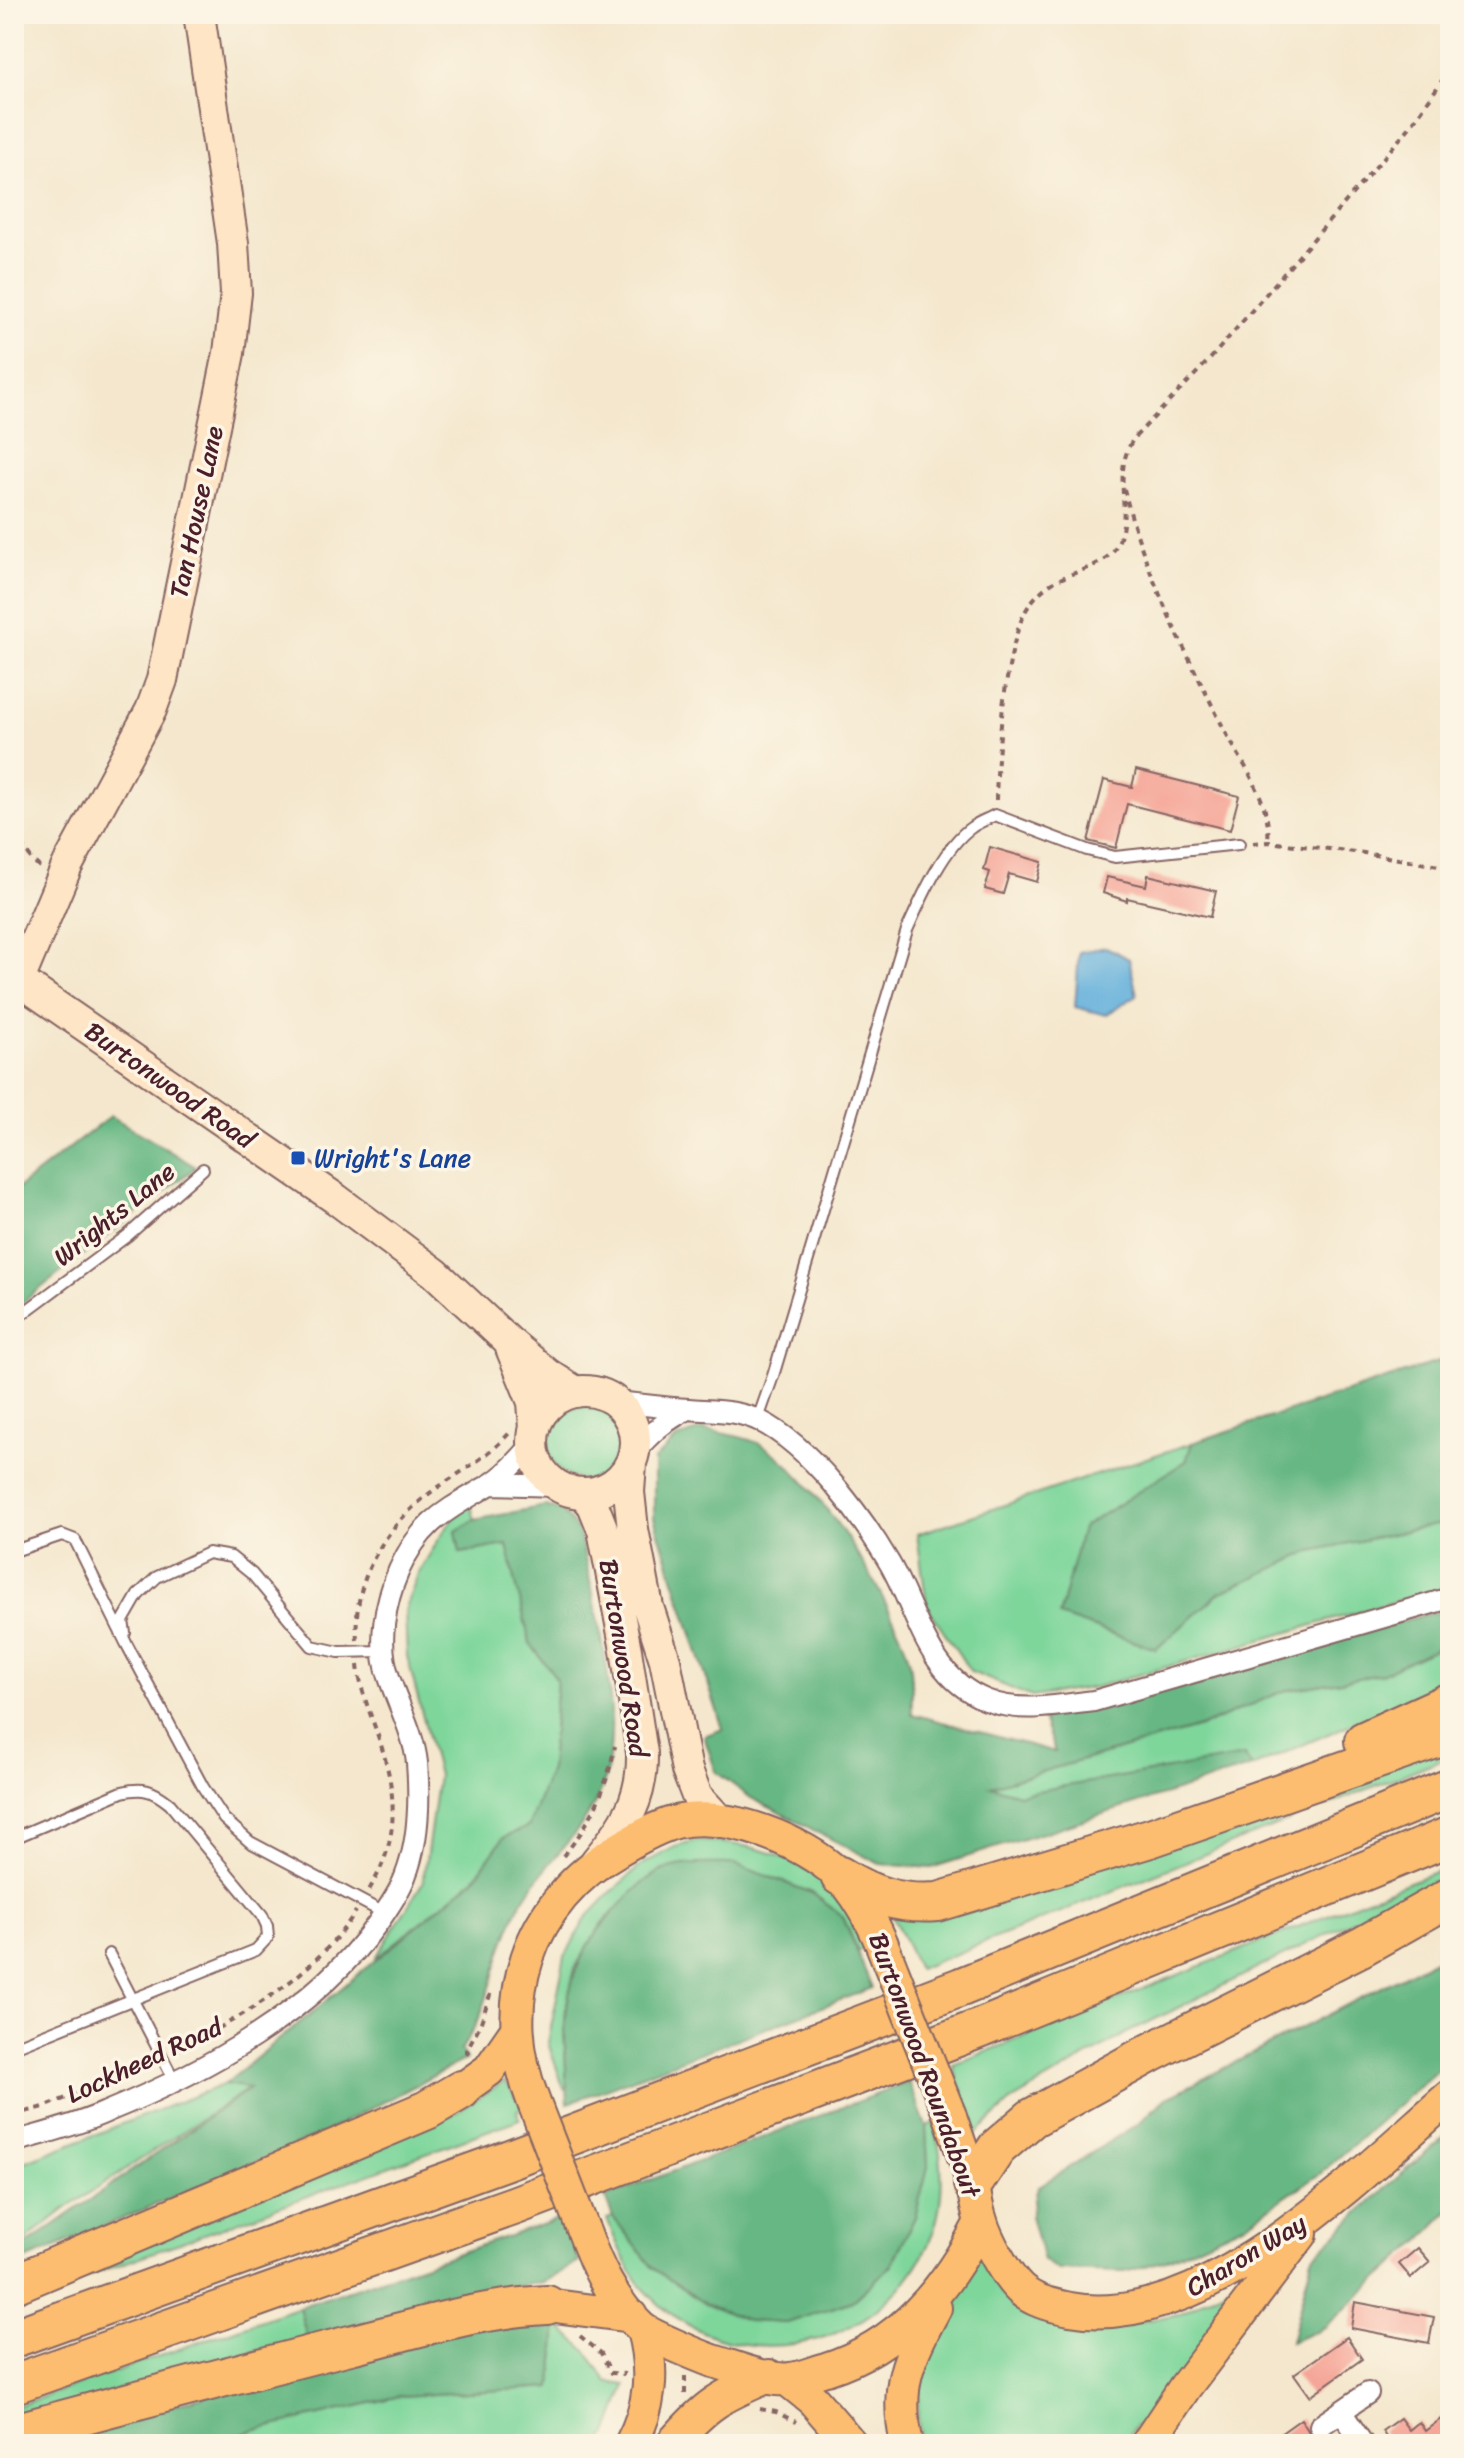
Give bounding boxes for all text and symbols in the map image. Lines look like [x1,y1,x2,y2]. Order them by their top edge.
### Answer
street label: Tan House Lane [155,421,237,603]
street label: Burtonwood Road [75,1009,267,1162]
place label: Wright's Lane [314,1135,471,1181]
marker: Wright's Lane [289,1149,307,1167]
street label: Wrights Lane [42,1150,186,1278]
street label: Burtonwood Road [586,1556,663,1763]
street label: Burtonwood Roundabout [856,1926,995,2206]
street label: Lockheed Road [58,2003,232,2116]
street label: Charon Way [1177,2200,1316,2309]

